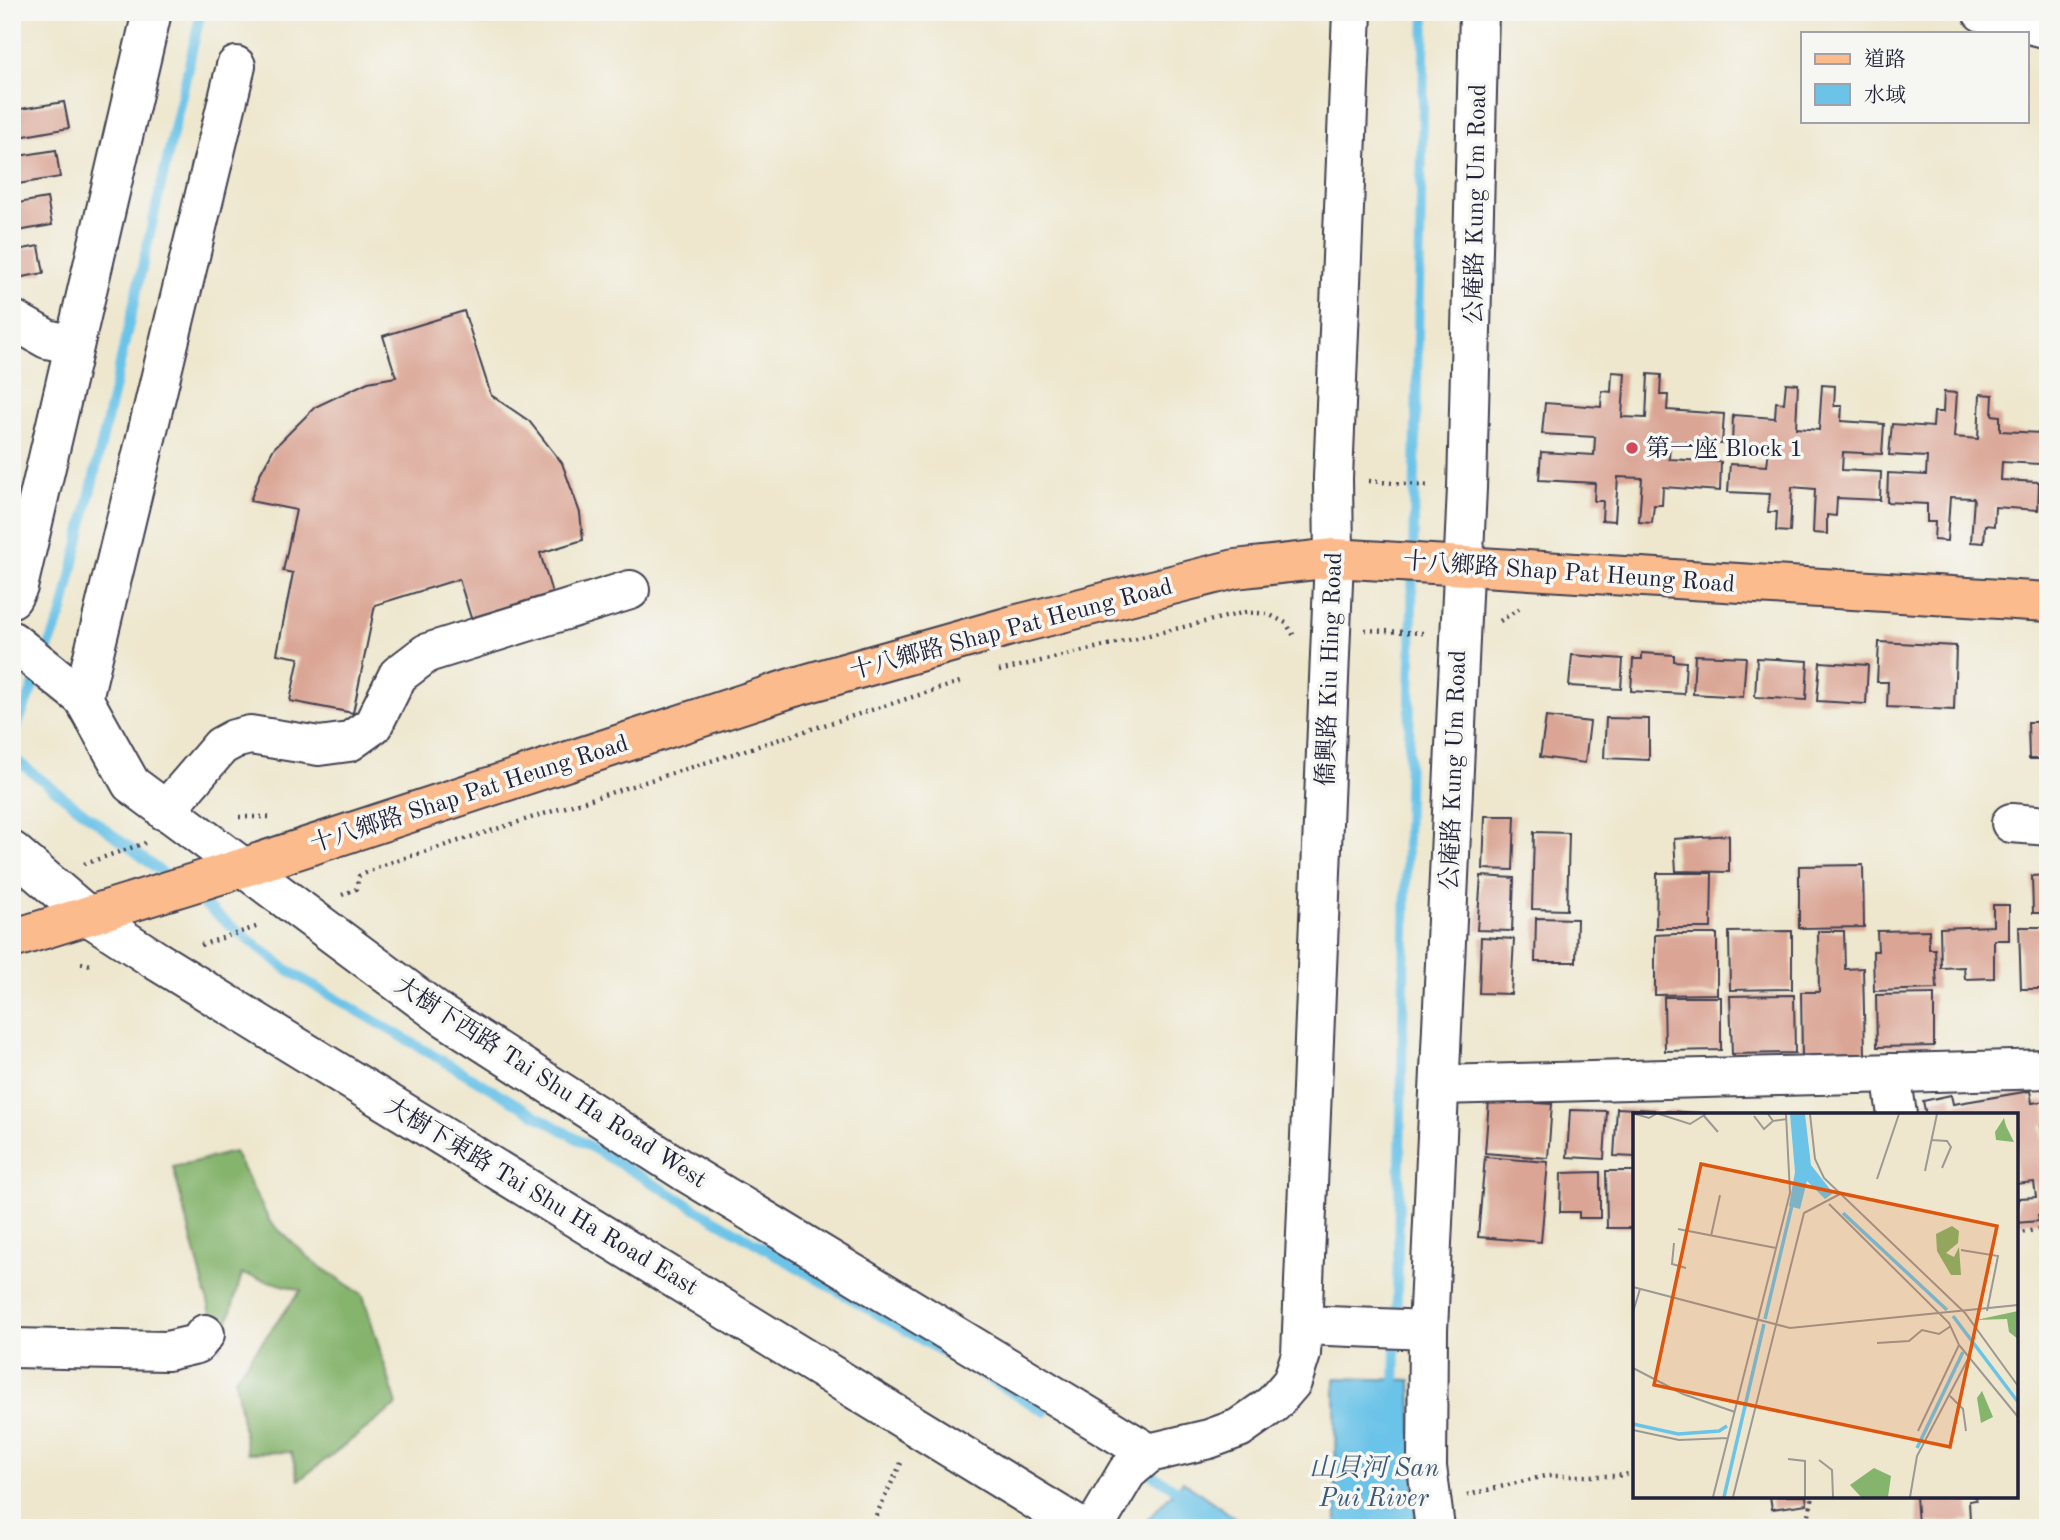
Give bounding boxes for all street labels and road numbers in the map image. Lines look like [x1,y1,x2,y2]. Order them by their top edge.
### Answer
street label: 公庵路 Kung Um Road [1460,84,1491,324]
street label: 十八鄉路 Shap Pat Heung Road [1402,547,1736,598]
street label: 僑興路 Kiu Hing Road [1312,551,1347,787]
street label: 十八鄉路 Shap Pat Heung Road [847,572,1175,685]
street label: 公庵路 Kung Um Road [1436,649,1471,891]
street label: 十八鄉路 Shap Pat Heung Road [307,729,632,858]
street label: 大樹下西路 Tai Shu Ha Road West [390,971,712,1193]
street label: 大樹下東路 Tai Shu Ha Road East [380,1092,703,1301]

